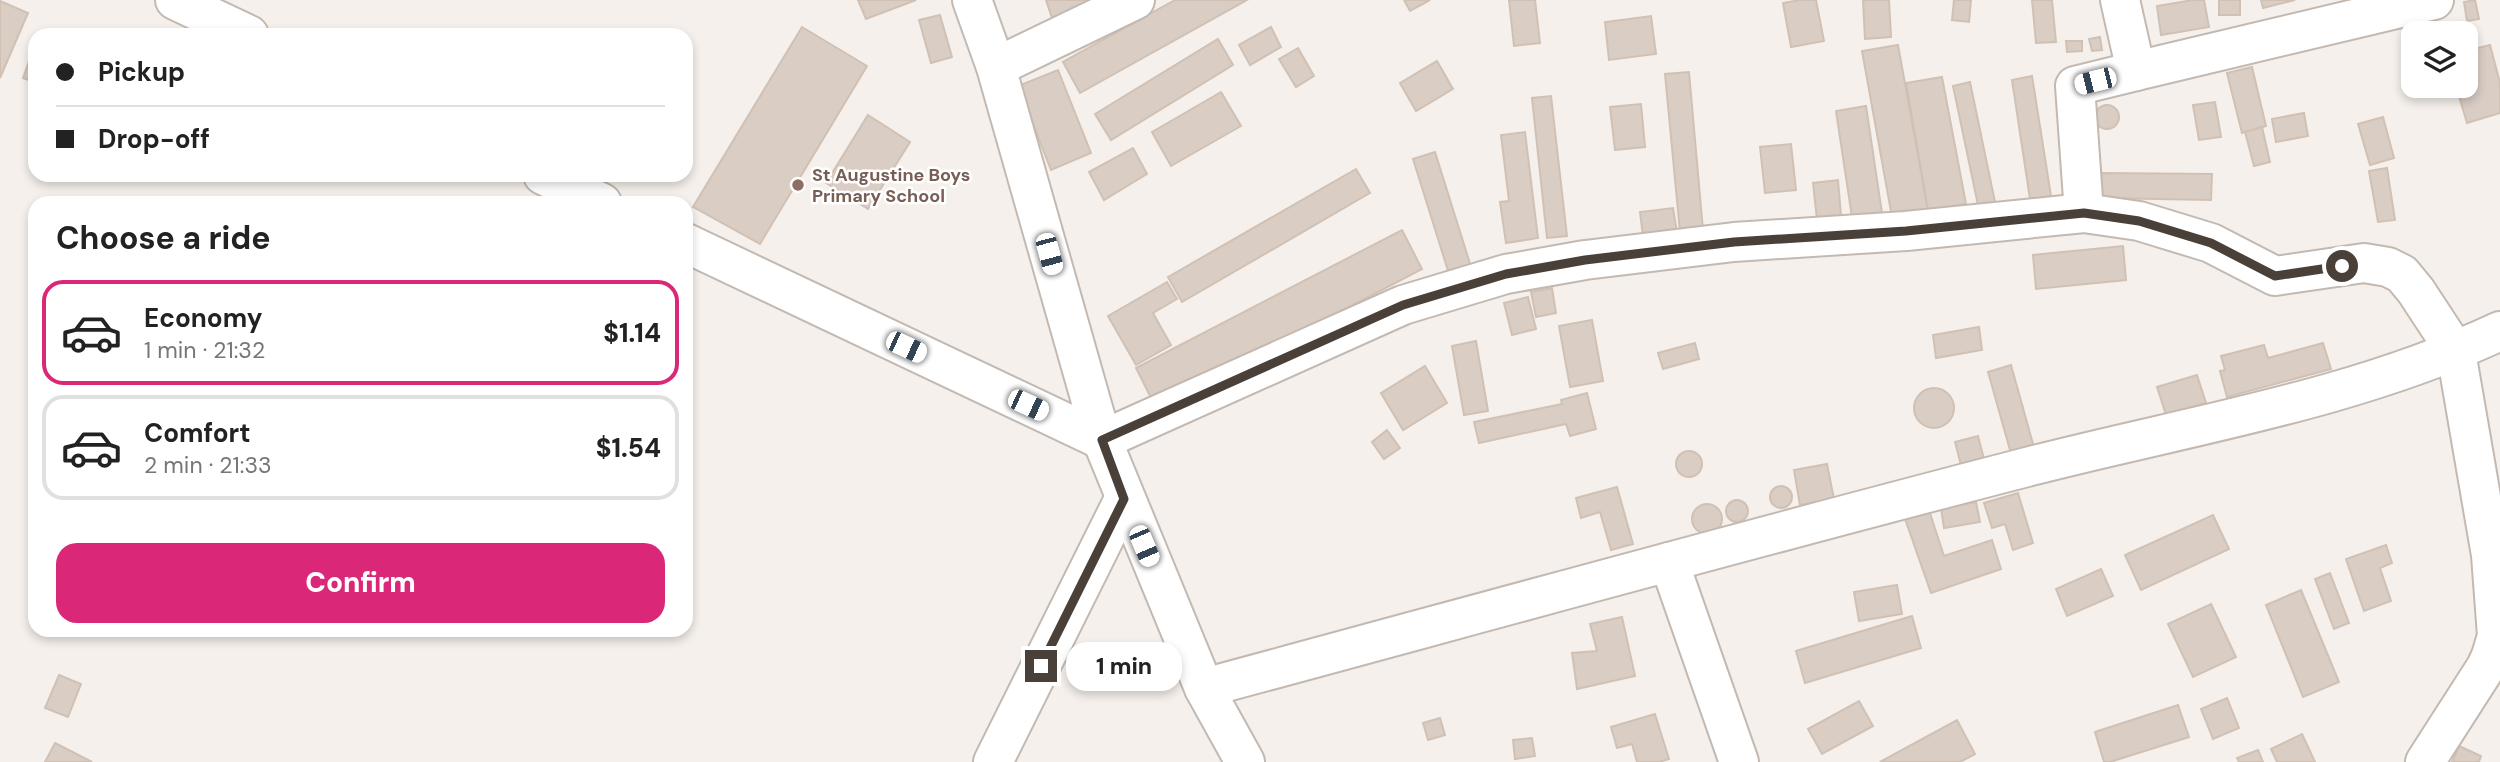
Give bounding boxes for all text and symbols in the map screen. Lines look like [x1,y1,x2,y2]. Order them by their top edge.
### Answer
map controls [2401,21,2478,98]
button: layers [2401,21,2478,98]
text: Pickup [98,55,185,89]
car [2073,66,2118,96]
text: Drop-off [98,122,210,156]
place label: St Augustine Boys Primary School [812,163,970,208]
marker: St Augustine Boys Primary School [790,177,806,193]
text: Choose a ride [56,217,271,259]
car [1034,231,1065,277]
route start [2326,250,2358,282]
icon: car [60,301,123,364]
text: Economy [144,301,262,335]
text: $1.14 [603,316,661,350]
car [883,329,930,365]
text: 1 min · 21:32 [144,335,265,365]
car [1005,387,1052,423]
icon: car [60,416,123,479]
text: Comfort [144,416,250,450]
text: $1.54 [596,431,661,465]
text: 2 min · 21:33 [144,450,272,480]
car [1127,523,1162,569]
button: Confirm [56,543,665,623]
callout: 1 min [1066,642,1181,690]
route end [1025,650,1057,682]
text: 1 min [1096,651,1152,681]

